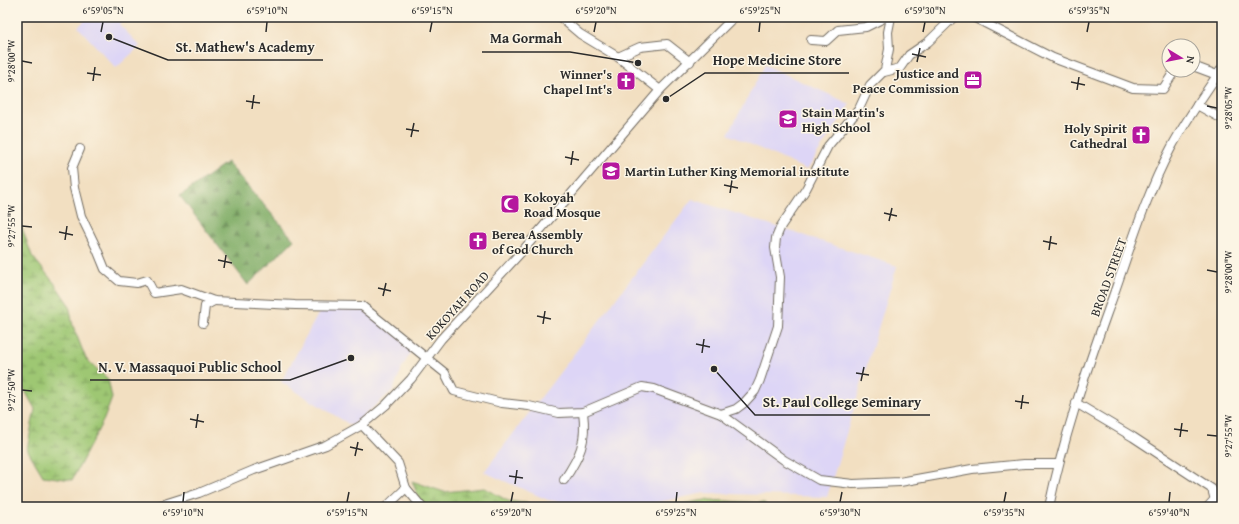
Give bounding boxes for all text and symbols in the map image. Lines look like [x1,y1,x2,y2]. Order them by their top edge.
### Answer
text: 6°59'05"N [82,3,124,18]
text: 6°59'10"N [246,3,288,18]
text: 6°59'15"N [411,3,453,18]
text: 6°59'20"N [575,3,617,18]
text: 6°59'25"N [739,3,781,18]
text: 6°59'30"N [904,3,946,18]
text: 6°59'35"N [1068,3,1110,18]
callout: Ma Gormah [482,26,570,52]
text: Ma Gormah [490,28,563,48]
callout: St. Mathew's Academy [168,34,323,60]
text: St. Mathew's Academy [175,37,315,57]
north arrow [1161,38,1201,78]
text: 9°28'00"W [4,39,19,83]
callout: Hope Medicine Store [705,47,849,73]
text: Hope Medicine Store [713,50,841,70]
text: N [1182,55,1199,65]
place label: Justice and Peace Commission [853,64,960,98]
place label: Winner's Chapel Int's [543,65,612,99]
office icon: Justice and Peace Commission [962,69,984,91]
church icon: Winner's Chapel Int's [615,70,637,92]
text: 9°28'05"W [1221,86,1236,130]
place label: Stain Martin's High School [802,103,885,137]
school or university icon: Stain Martin's High School [777,108,799,130]
place label: Holy Spirit Cathedral [1064,119,1127,153]
church icon: Holy Spirit Cathedral [1130,124,1152,146]
school or university icon: Martin Luther King Memorial institute [600,160,622,182]
place label: Martin Luther King Memorial institute [625,162,849,181]
place label: Kokoyah Road Mosque [524,188,601,222]
mosque icon: Kokoyah Road Mosque [499,193,521,215]
text: 9°27'55"W [4,204,19,248]
place label: Berea Assembly of God Church [492,225,583,259]
church icon: Berea Assembly of God Church [467,230,489,252]
street label: BROAD STREET [1085,234,1132,319]
text: 9°28'00"W [1221,250,1236,294]
street label: KOKOYAH ROAD [421,267,494,344]
callout: N. V. Massaquoi Public School [90,354,290,380]
text: N. V. Massaquoi Public School [98,357,282,377]
text: 9°27'50"W [4,368,19,412]
callout: St. Paul College Seminary [755,389,930,415]
text: St. Paul College Seminary [763,392,922,412]
text: 9°27'55"W [1221,414,1236,458]
text: 6°59'10"N [162,505,204,520]
text: 6°59'15"N [326,505,368,520]
text: 6°59'20"N [490,505,532,520]
text: 6°59'25"N [655,505,697,520]
text: 6°59'30"N [819,505,861,520]
text: 6°59'35"N [983,505,1025,520]
text: 6°59'40"N [1148,505,1190,520]

